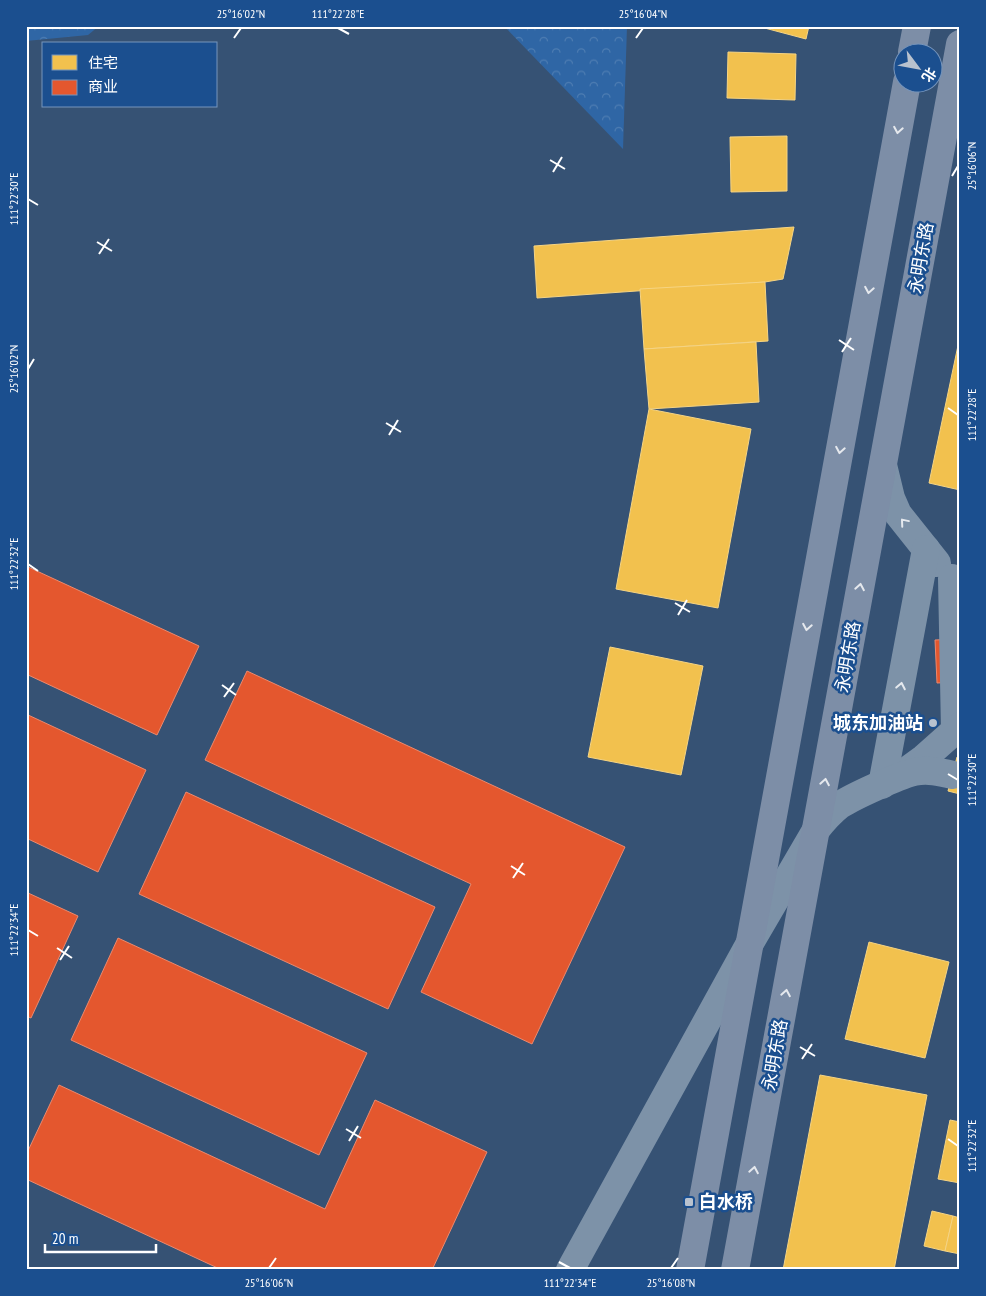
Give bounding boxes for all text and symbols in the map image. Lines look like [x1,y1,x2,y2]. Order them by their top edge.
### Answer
text: 25°16'02"N [217,6,265,21]
text: 111°22'28"E [312,6,364,21]
text: 25°16'04"N [619,6,667,21]
legend [42,42,218,108]
north arrow [894,42,944,92]
text: 住宅 [88,53,118,72]
text: 北 [918,64,940,86]
text: 商业 [88,77,118,96]
one-way arrow [893,126,904,135]
text: 25°16'06"N [964,142,979,190]
text: 111°22'30"E [6,173,21,225]
street label: 永明东路 [903,220,938,295]
one-way arrow [864,286,874,295]
text: 25°16'02"N [6,345,21,393]
text: 111°22'28"E [964,389,979,441]
one-way arrow [835,446,845,455]
one-way arrow [902,519,910,528]
text: 111°22'32"E [6,538,21,590]
one-way arrow [855,583,865,592]
street label: 永明东路 [830,619,865,694]
one-way arrow [803,623,813,632]
one-way arrow [895,681,905,690]
place label: 城东加油站 [833,711,923,734]
marker: 城东加油站 [927,717,939,729]
text: 111°22'30"E [964,754,979,806]
one-way arrow [819,777,829,786]
text: 111°22'34"E [6,904,21,956]
one-way arrow [780,989,791,998]
street label: 永明东路 [757,1017,792,1092]
text: 111°22'32"E [964,1120,979,1172]
one-way arrow [748,1166,758,1175]
place label: 白水桥 [699,1190,753,1213]
marker: 白水桥 [683,1196,695,1208]
scale bar [45,1221,156,1253]
text: 20 m [52,1229,78,1248]
text: 25°16'06"N [245,1275,293,1290]
text: 111°22'34"E [544,1275,596,1290]
text: 25°16'08"N [647,1275,695,1290]

